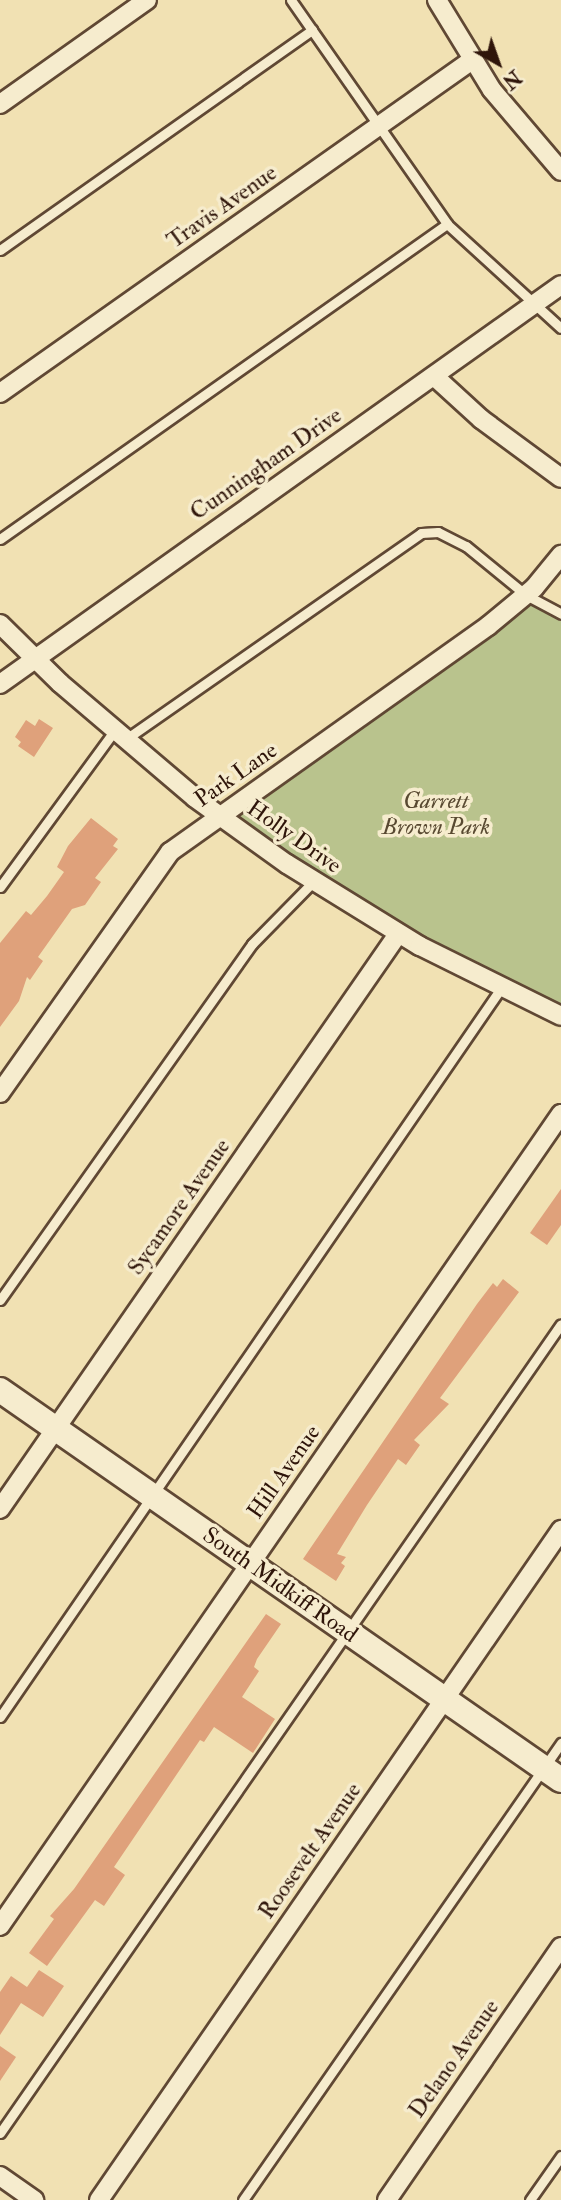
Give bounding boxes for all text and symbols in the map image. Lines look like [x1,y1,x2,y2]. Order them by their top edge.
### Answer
north arrow [463,28,533,98]
text: N [497,64,526,94]
street label: Travis Avenue [162,159,282,255]
street label: Cunningham Drive [185,402,347,526]
street label: Park Lane [189,737,283,813]
park label: Garrett Brown Park [382,787,490,841]
street label: Holly Drive [242,794,346,880]
street label: Sycamore Avenue [122,1134,236,1280]
street label: Hill Avenue [242,1420,326,1524]
street label: South Midkiff Road [197,1521,363,1649]
street label: Roosevelt Avenue [253,1778,367,1924]
street label: Delano Avenue [403,1995,505,2123]

